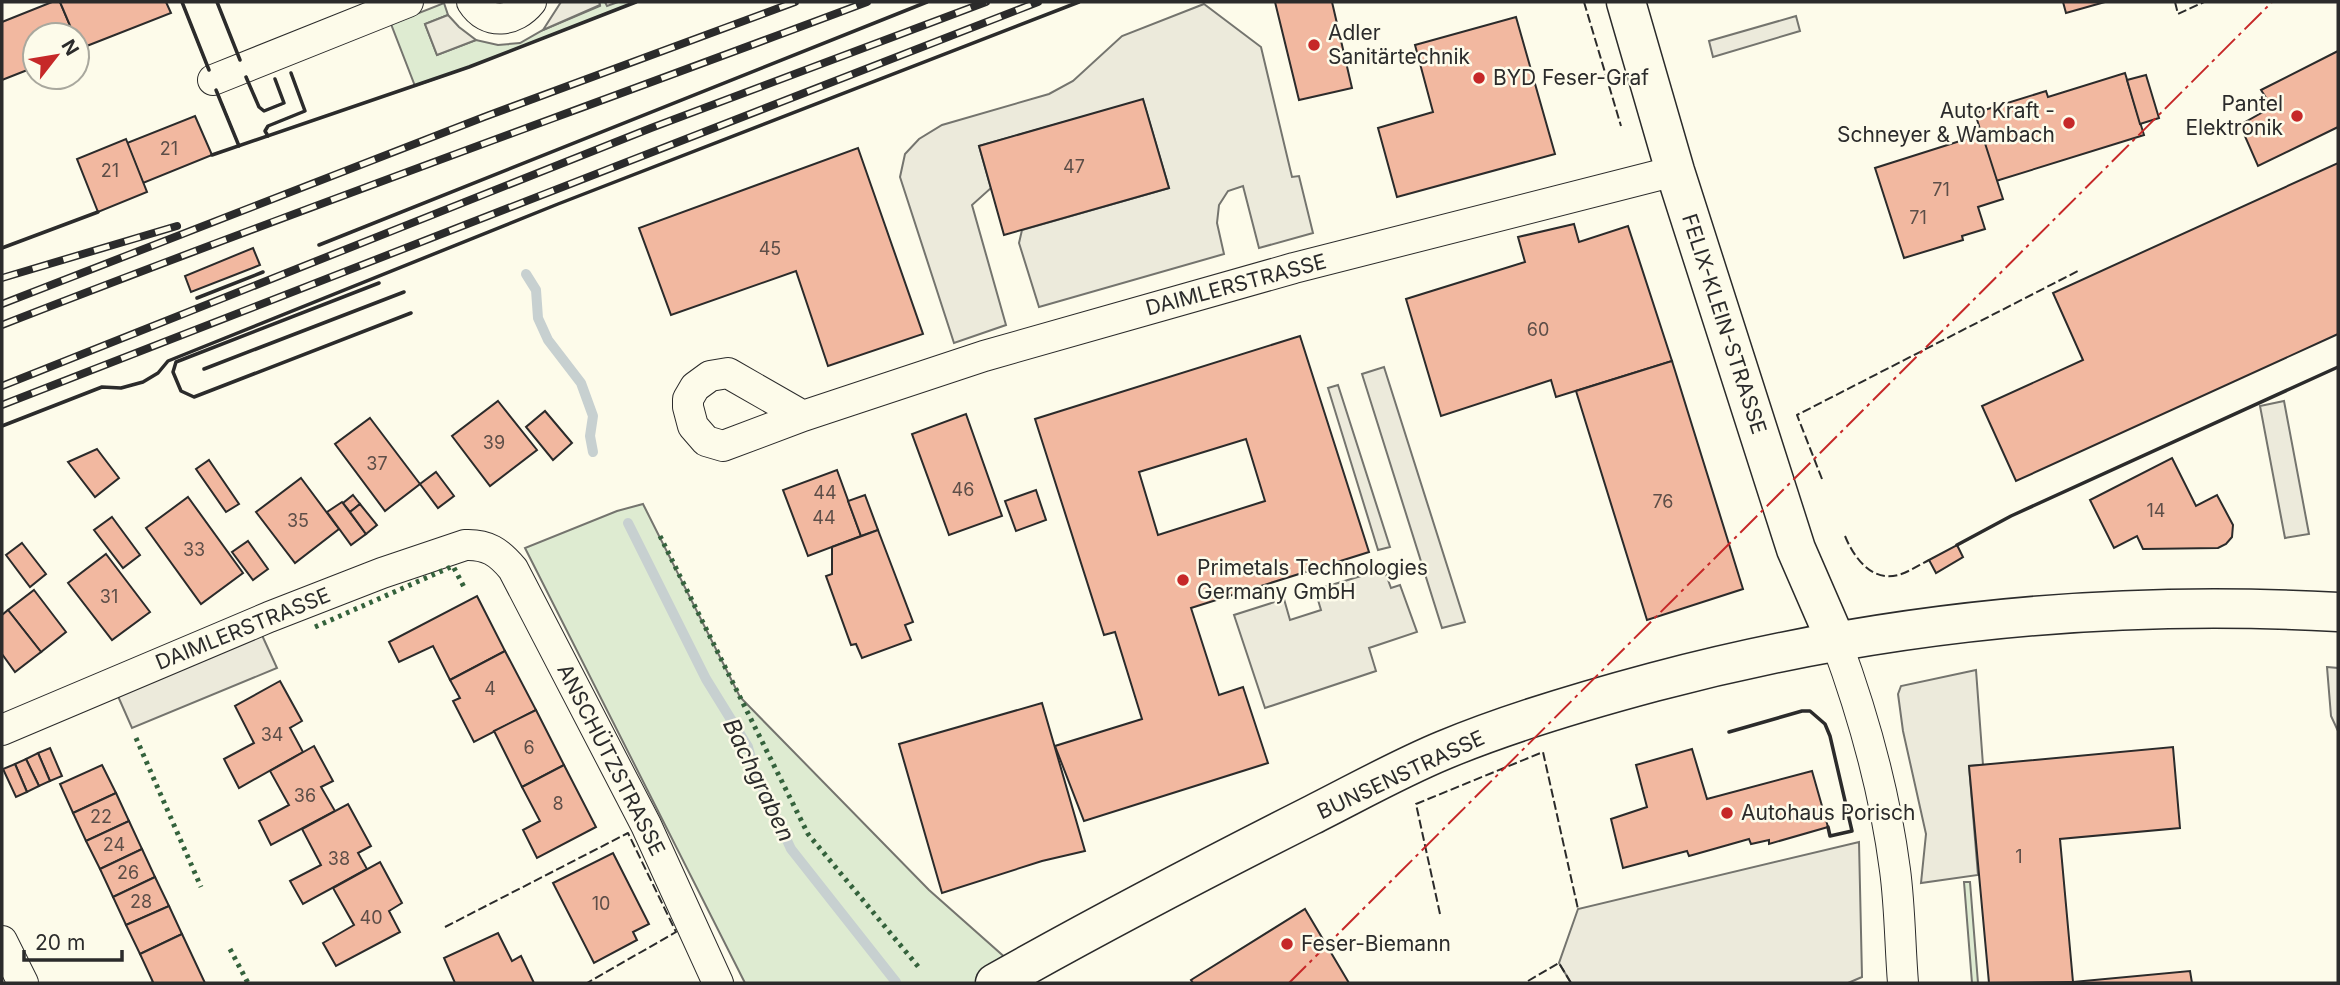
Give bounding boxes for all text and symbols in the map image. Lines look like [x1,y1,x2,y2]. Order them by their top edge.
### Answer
place label: Adler Sanitärtechnik [1328,20,1471,69]
north arrow [21,21,91,91]
text: N [57,35,84,60]
marker: Adler Sanitärtechnik [1306,37,1322,53]
place label: BYD Feser-Graf [1493,65,1649,90]
marker: BYD Feser-Graf [1471,70,1487,86]
place label: Pantel Elektronik [2185,91,2283,140]
place label: Auto Kraft - Schneyer & Wambach [1837,98,2055,147]
marker: Pantel Elektronik [2289,108,2305,124]
marker: Auto Kraft - Schneyer & Wambach [2061,115,2077,131]
house number: 21 [160,138,178,159]
house number: 47 [1063,156,1085,177]
house number: 21 [101,160,119,181]
house number: 71 [1932,179,1950,200]
house number: 71 [1909,207,1927,228]
street label: FELIX-KLEIN-STRASSE [1677,211,1772,437]
house number: 45 [759,238,781,259]
street label: DAIMLERSTRASSE [1143,248,1329,321]
house number: 60 [1527,319,1549,340]
house number: 39 [483,432,505,453]
house number: 37 [366,453,388,474]
house number: 46 [952,479,974,500]
house number: 44 [813,482,837,503]
house number: 76 [1652,491,1674,512]
house number: 14 [2147,500,2165,521]
house number: 44 [812,507,836,528]
house number: 35 [287,510,309,531]
house number: 33 [183,539,205,560]
place label: Primetals Technologies Germany GmbH [1197,555,1428,604]
marker: Primetals Technologies Germany GmbH [1175,572,1191,588]
street label: DAIMLERSTRASSE [152,582,334,675]
house number: 31 [100,586,118,607]
street label: ANSCHÜTZSTRASSE [552,659,672,860]
house number: 4 [484,678,496,699]
water label: Bachgraben [717,714,801,846]
house number: 34 [261,724,283,745]
street label: BUNSENSTRASSE [1313,725,1488,824]
house number: 6 [523,737,535,758]
house number: 36 [294,785,316,806]
house number: 8 [552,793,564,814]
place label: Autohaus Porisch [1741,800,1916,825]
marker: Autohaus Porisch [1719,805,1735,821]
house number: 22 [90,806,112,827]
house number: 24 [103,834,125,855]
house number: 1 [2015,846,2023,867]
house number: 38 [328,848,350,869]
house number: 26 [117,862,139,883]
house number: 28 [130,891,152,912]
house number: 10 [592,893,610,914]
house number: 40 [360,907,382,928]
scale bar [24,918,122,962]
text: 20 m [35,930,85,955]
place label: Feser-Biemann [1301,931,1451,956]
marker: Feser-Biemann [1279,936,1295,952]

